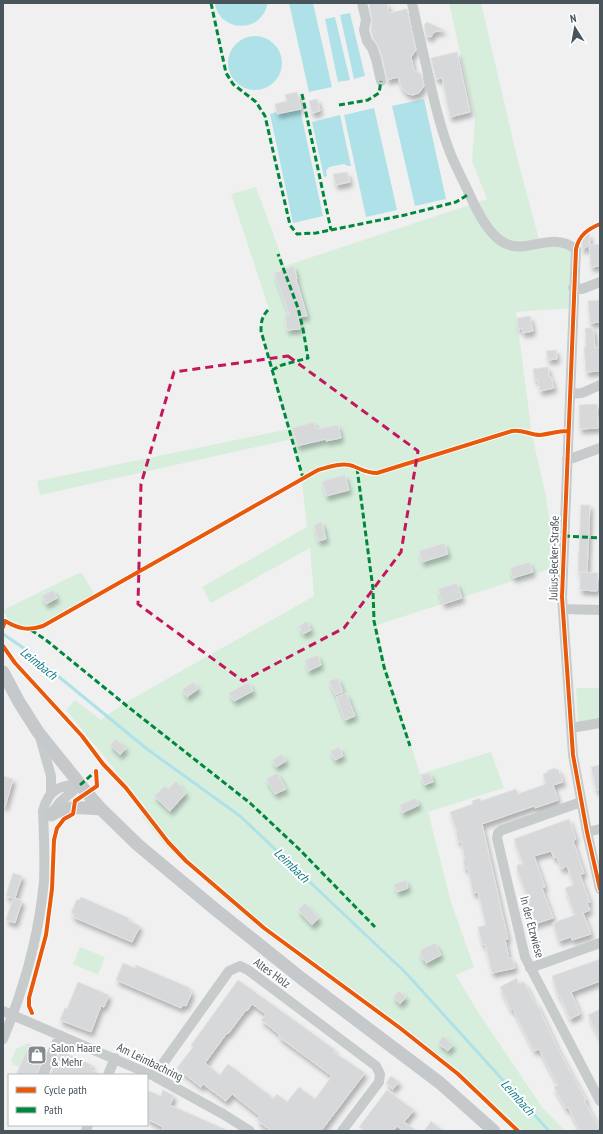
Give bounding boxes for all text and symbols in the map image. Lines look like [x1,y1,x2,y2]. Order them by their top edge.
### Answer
north arrow [555,8,595,48]
text: N [569,11,577,26]
street label: Julius-Becker-Straße [545,516,562,601]
water label: Leimbach [17,643,62,684]
water label: Leimbach [270,844,314,887]
street label: In der Etzwiese [517,894,548,959]
street label: Altes Holz [251,954,294,991]
street label: Am Leimbachring [115,1039,186,1084]
place label: Salon Haare & Mehr [51,1040,101,1069]
shop icon: Salon Haare & Mehr [26,1044,48,1066]
legend [8,1074,148,1126]
water label: Leimbach [497,1076,539,1120]
text: Cycle path [44,1082,87,1097]
text: Path [44,1102,62,1117]

